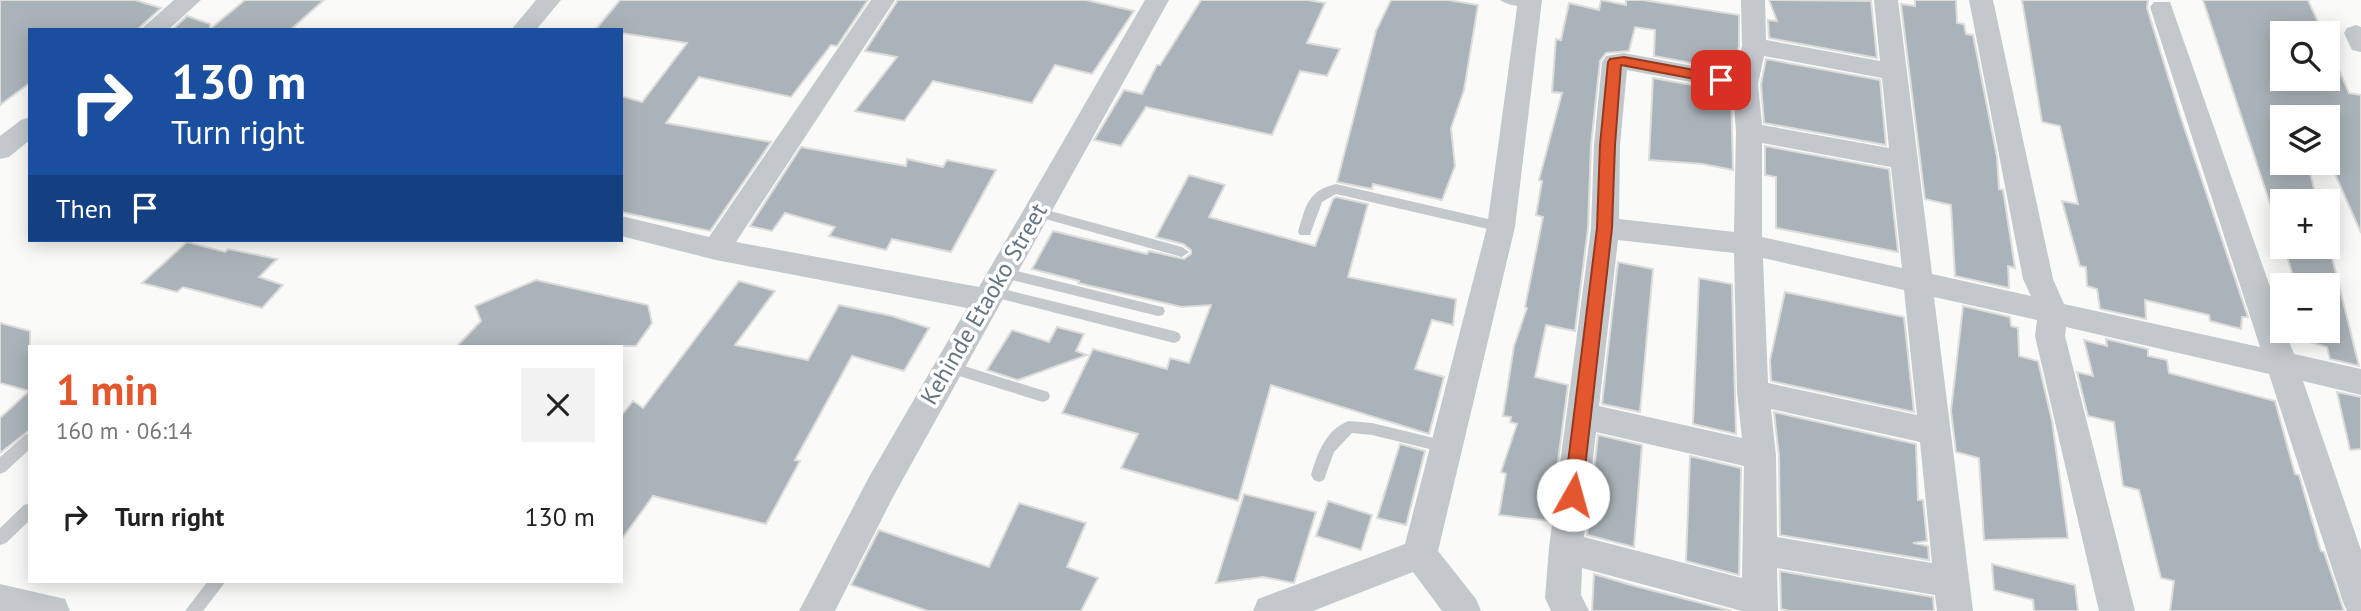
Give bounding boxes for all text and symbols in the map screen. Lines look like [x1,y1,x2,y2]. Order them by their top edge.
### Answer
map controls [2270,21,2340,343]
button: search [2270,21,2340,91]
text: 130 m [171,49,306,113]
pin [1691,50,1751,110]
icon: right [56,56,147,147]
icon: arrive [1702,61,1740,99]
button: layers [2270,105,2340,175]
text: Turn right [171,111,305,153]
icon: arrive [126,189,164,227]
button: + [2270,189,2340,259]
text: Then [56,192,112,225]
street label: Kehinde Etaoko Street [913,198,1054,410]
button: − [2270,273,2340,343]
text: 1 min [56,362,158,417]
button: close [521,368,595,442]
text: 160 m · 06:14 [56,416,192,445]
position arrow [1536,458,1610,532]
icon: right [56,498,94,536]
text: Turn right [115,500,224,533]
text: 130 m [524,500,595,533]

